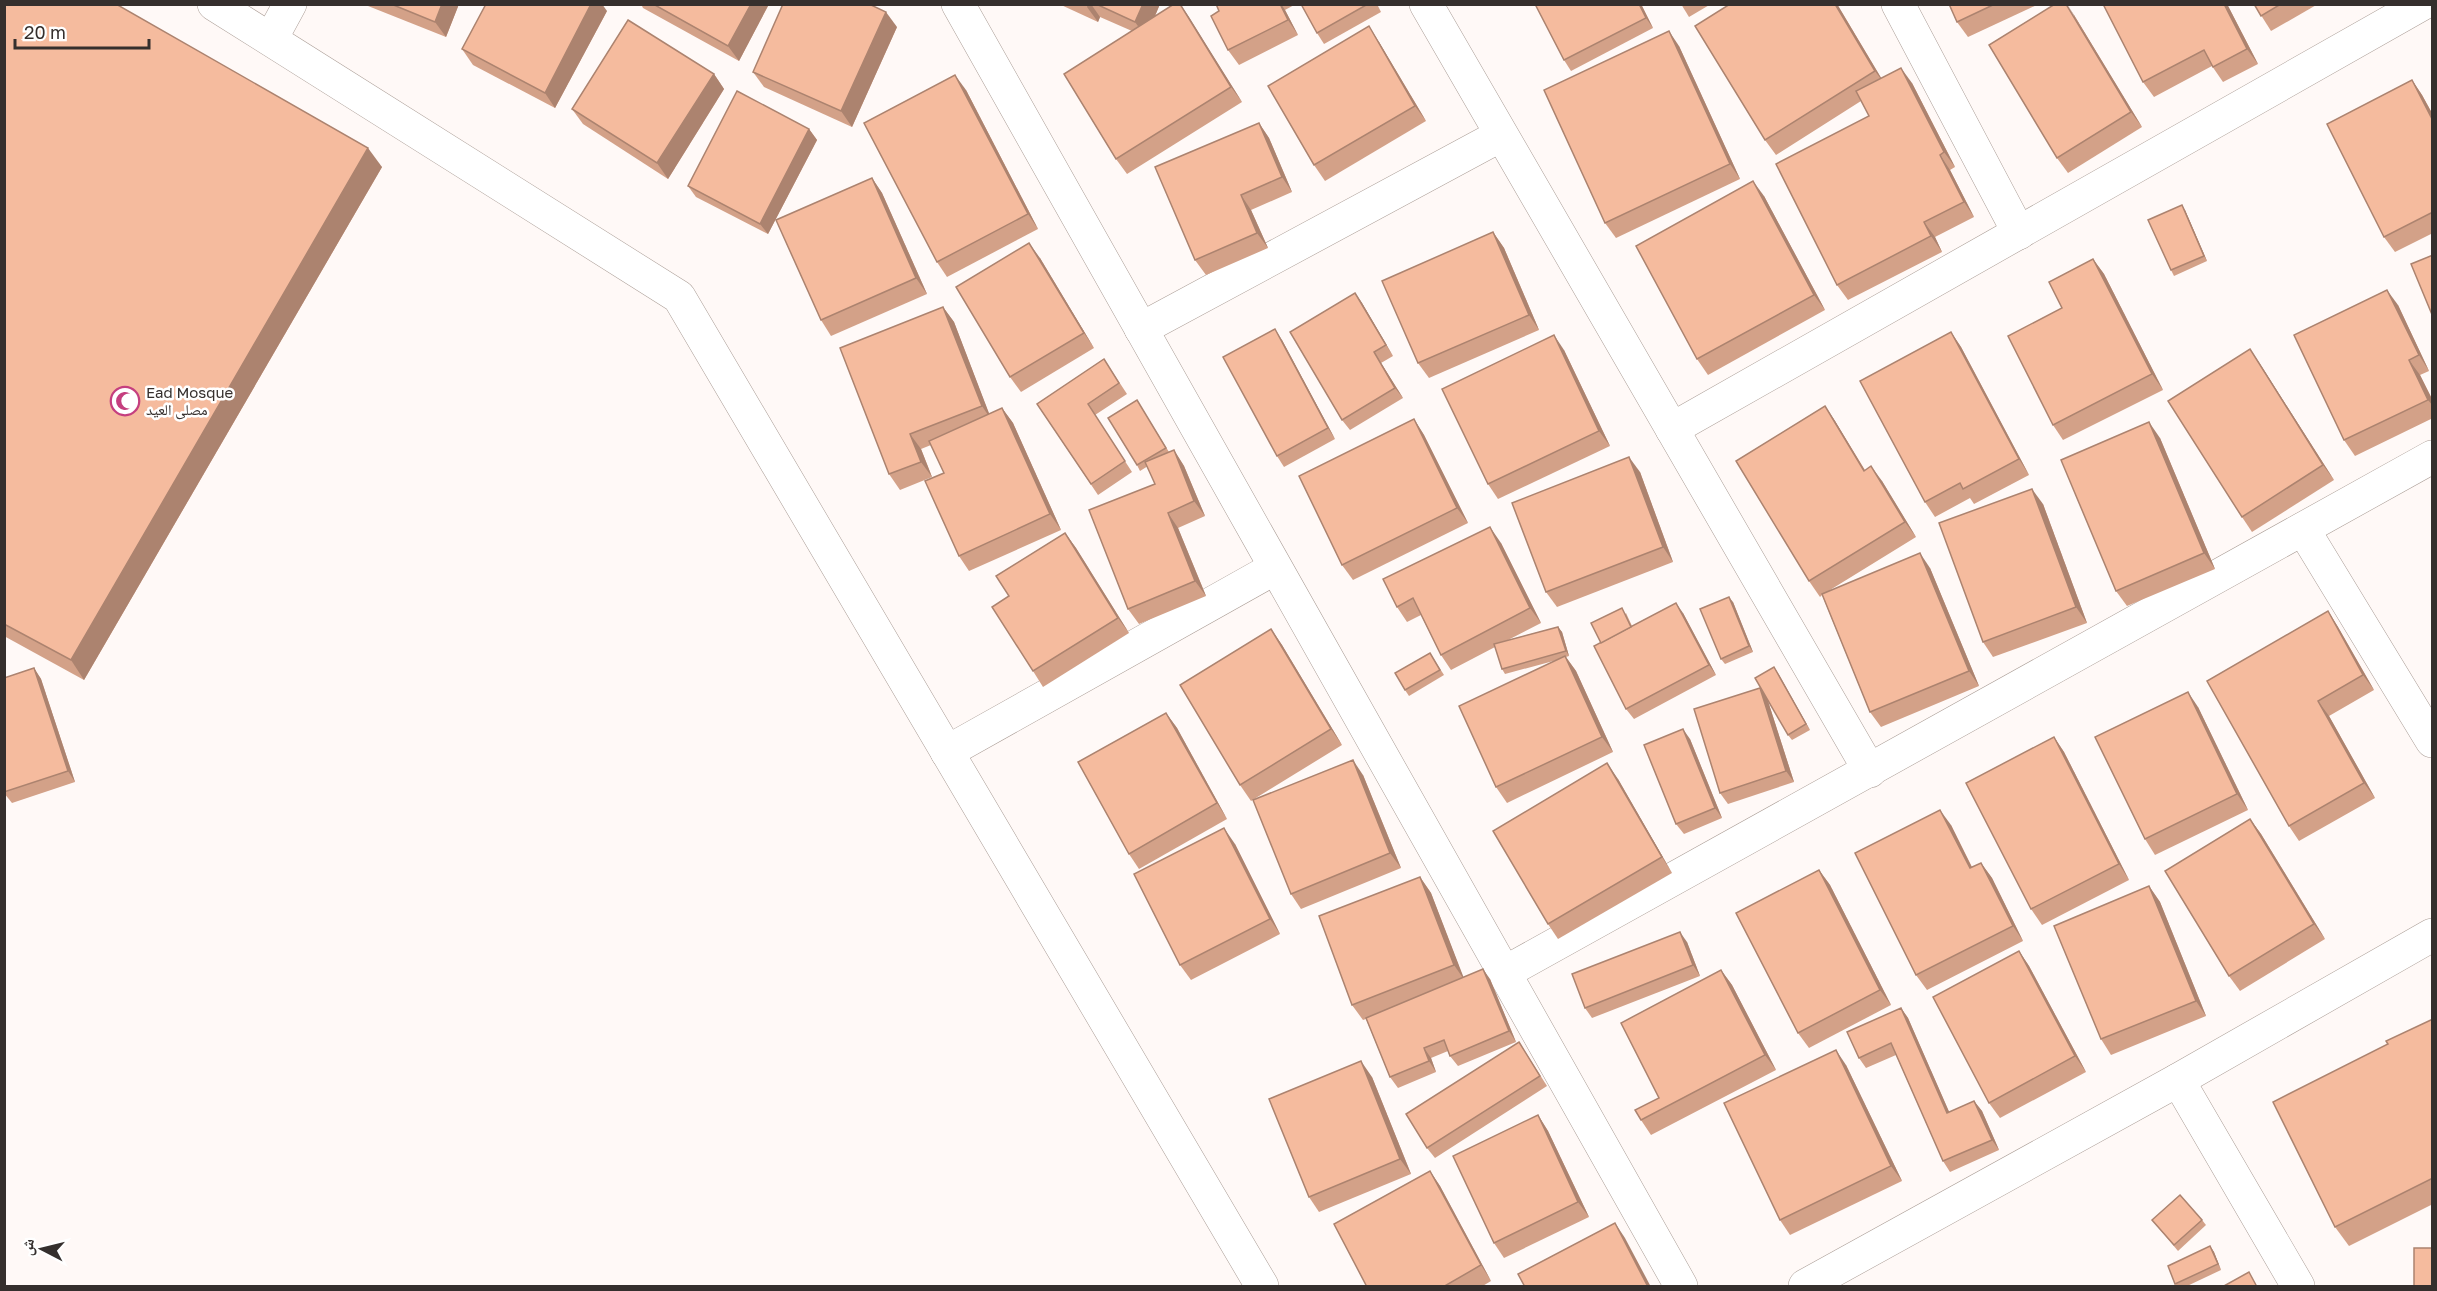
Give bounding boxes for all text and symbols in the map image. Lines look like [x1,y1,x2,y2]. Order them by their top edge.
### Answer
scale bar [15,12,148,50]
text: 20 m [24,21,66,43]
place label: Ead Mosque مصلى العيد [146,383,234,420]
mosque icon: Ead Mosque مصلى العيد [109,385,141,417]
north arrow [12,1219,72,1279]
text: ش [16,1238,38,1257]

